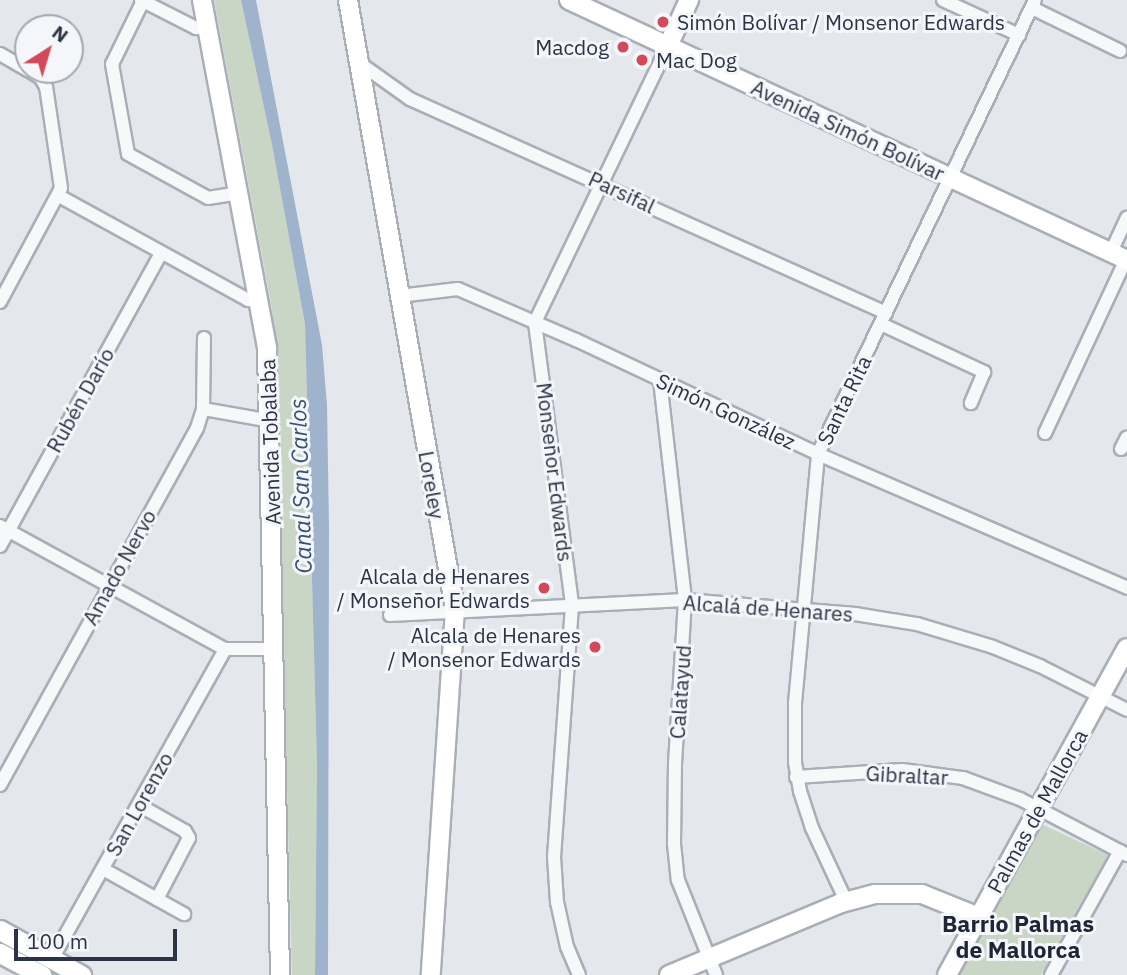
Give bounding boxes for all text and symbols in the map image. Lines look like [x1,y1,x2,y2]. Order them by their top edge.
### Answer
place label: Simón Bolívar / Monsenor Edwards [677,9,1005,35]
north arrow [14,14,84,84]
marker: Simón Bolívar / Monsenor Edwards [655,14,671,30]
text: N [48,20,73,48]
place label: Macdog [535,34,609,60]
marker: Macdog [615,39,631,55]
place label: Mac Dog [656,47,737,73]
marker: Mac Dog [634,52,650,68]
street label: Avenida Simón Bolívar [747,74,949,186]
street label: Parsifal [585,166,659,218]
street label: Rubén Darío [41,343,119,457]
street label: Santa Rita [812,351,876,449]
street label: Avenida Tobalaba [255,358,285,526]
street label: Simón González [652,368,800,454]
street label: Monseñor Edwards [532,381,578,563]
water label: Canal San Carlos [283,398,317,574]
street label: Loreley [414,449,450,521]
street label: Amado Nervo [77,505,161,629]
place label: Alcala de Henares / Monseñor Edwards [337,563,530,613]
marker: Alcala de Henares / Monseñor Edwards [536,580,552,596]
street label: Alcalá de Henares [682,589,854,627]
place label: Alcala de Henares / Monsenor Edwards [388,622,581,672]
marker: Alcala de Henares / Monsenor Edwards [587,639,603,655]
street label: Calatayud [664,644,696,740]
street label: Palmas de Mallorca [981,725,1093,897]
street label: San Lorenzo [100,748,178,860]
street label: Gibraltar [865,760,949,790]
district label: Barrio Palmas de Mallorca [942,909,1094,963]
scale bar [18,916,180,960]
text: 100 m [27,927,88,955]

